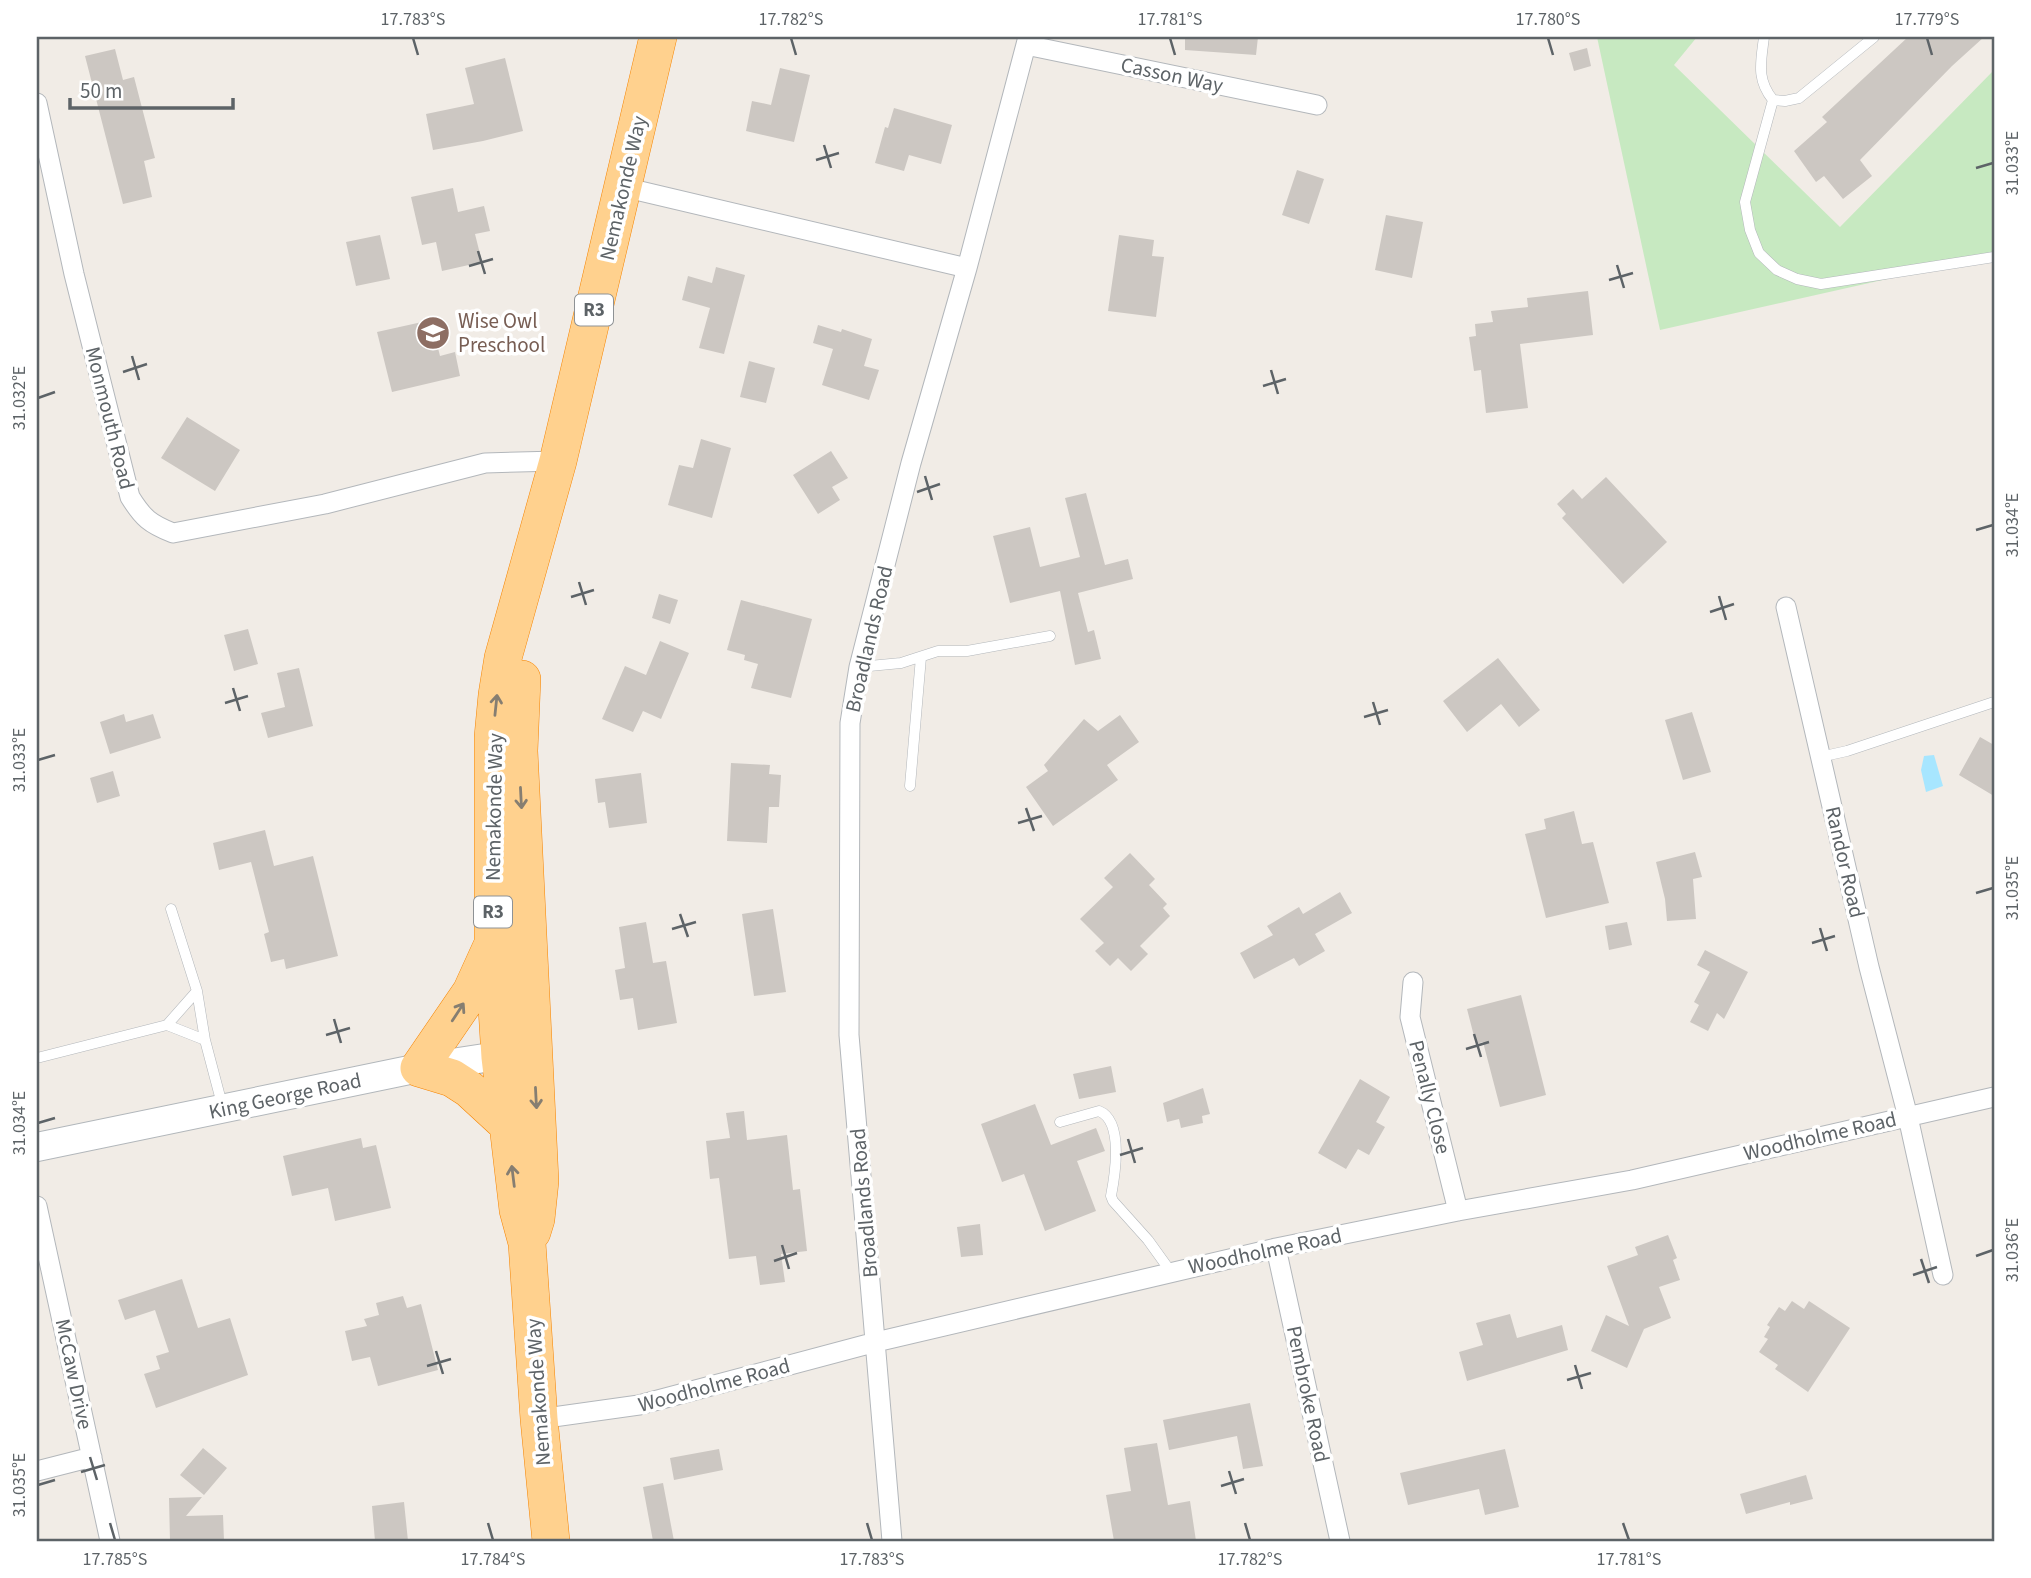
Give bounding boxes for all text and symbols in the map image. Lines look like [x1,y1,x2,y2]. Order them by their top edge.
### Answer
text: 17.783°S [381,7,445,32]
text: 17.782°S [759,7,823,32]
text: 17.781°S [1138,7,1202,32]
text: 17.780°S [1516,7,1580,32]
text: 17.779°S [1895,7,1959,32]
street label: Casson Way [1118,50,1226,101]
scale bar [70,66,233,110]
text: 50 m [80,76,122,106]
street label: Nemakonde Way [592,112,654,263]
text: 31.033°E [2000,131,2025,195]
road number: R3 [575,294,613,326]
place label: Wise Owl Preschool [458,306,545,360]
school or university icon: Wise Owl Preschool [414,314,452,352]
street label: Monmouth Road [78,343,142,493]
text: 31.032°E [7,366,32,430]
text: 31.034°E [2000,493,2025,557]
street label: Broadlands Road [838,563,900,715]
one-way arrow [490,694,503,717]
text: 31.033°E [7,728,32,792]
street label: Nemakonde Way [478,733,510,881]
one-way arrow [515,786,528,809]
street label: Randor Road [1818,803,1872,921]
text: 31.035°E [2000,856,2025,920]
road number: R3 [474,896,512,928]
one-way arrow [451,1002,465,1022]
street label: Penally Close [1401,1037,1459,1157]
street label: King George Road [206,1065,364,1127]
one-way arrow [530,1087,543,1109]
text: 31.034°E [7,1091,32,1155]
street label: Woodholme Road [1741,1104,1899,1168]
street label: Broadlands Road [843,1127,885,1279]
one-way arrow [507,1165,520,1188]
text: 31.036°E [2000,1218,2025,1282]
street label: Woodholme Road [1185,1220,1345,1282]
street label: McCaw Drive [48,1316,100,1432]
street label: Nemakonde Way [518,1317,558,1467]
street label: Pembroke Road [1279,1323,1337,1465]
street label: Woodholme Road [635,1350,793,1420]
text: 31.035°E [7,1453,32,1517]
text: 17.785°S [83,1547,147,1572]
text: 17.784°S [461,1547,525,1572]
text: 17.783°S [840,1547,904,1572]
text: 17.782°S [1218,1547,1282,1572]
text: 17.781°S [1597,1547,1661,1572]

